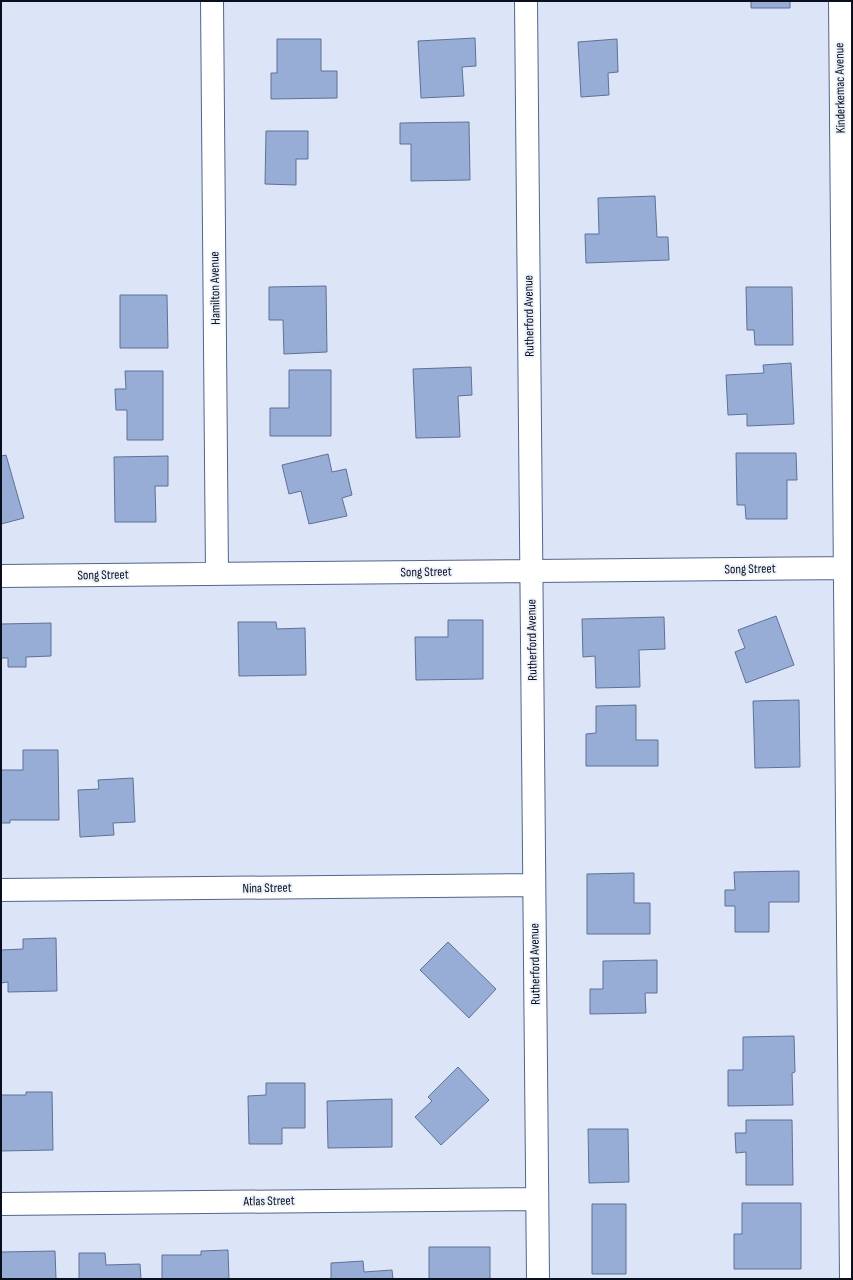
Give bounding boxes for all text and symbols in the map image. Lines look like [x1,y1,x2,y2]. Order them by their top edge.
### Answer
street label: Kinderkemac Avenue [831,43,849,133]
street label: Hamilton Avenue [206,251,224,325]
street label: Rutherford Avenue [520,275,538,357]
street label: Song Street [724,561,776,577]
street label: Song Street [400,564,452,580]
street label: Song Street [77,567,129,583]
street label: Rutherford Avenue [523,599,541,681]
street label: Nina Street [242,880,292,896]
street label: Rutherford Avenue [526,923,544,1005]
street label: Atlas Street [242,1193,295,1209]

